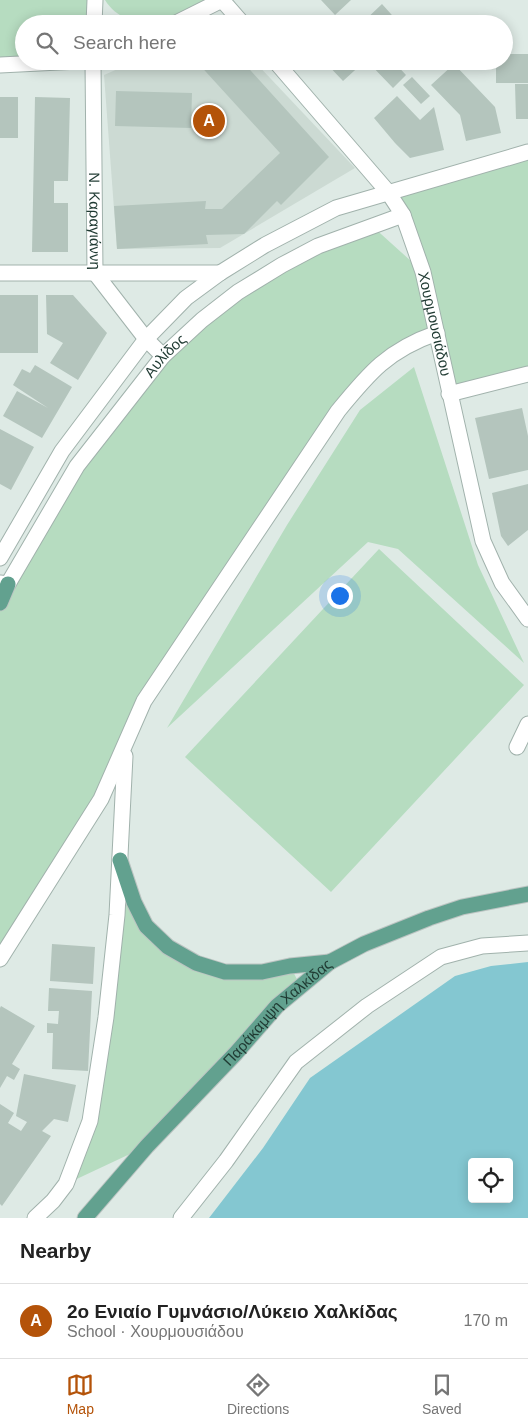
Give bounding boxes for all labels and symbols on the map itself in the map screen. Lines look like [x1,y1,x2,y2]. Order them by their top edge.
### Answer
pin: A [193,102,225,140]
street label: Ν. Καραγιάννη [86,172,104,270]
street label: Χουρμουσιάδου [415,270,455,378]
street label: Αυλίδος [141,330,189,381]
your location [327,583,353,609]
street label: Παράκαμψη Χαλκίδας [219,955,335,1069]

